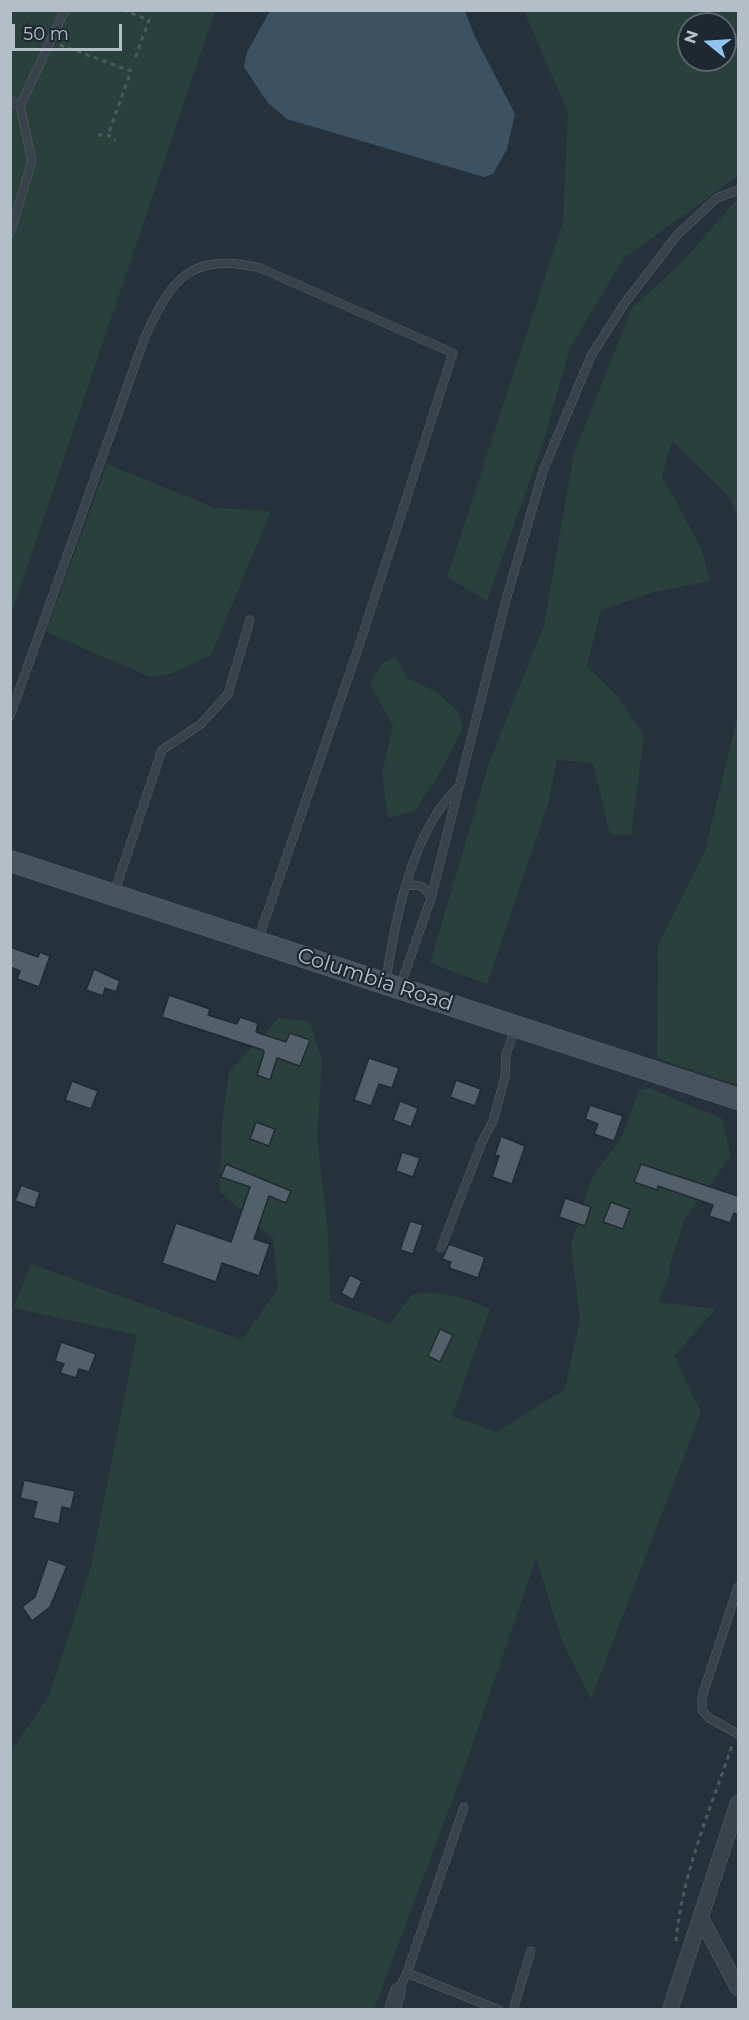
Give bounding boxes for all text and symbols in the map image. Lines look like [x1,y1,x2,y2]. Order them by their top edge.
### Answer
scale bar [15,12,124,50]
north arrow [677,12,737,72]
text: 50 m [23,23,69,45]
text: N [680,28,702,46]
street label: Columbia Road [294,943,456,1017]

